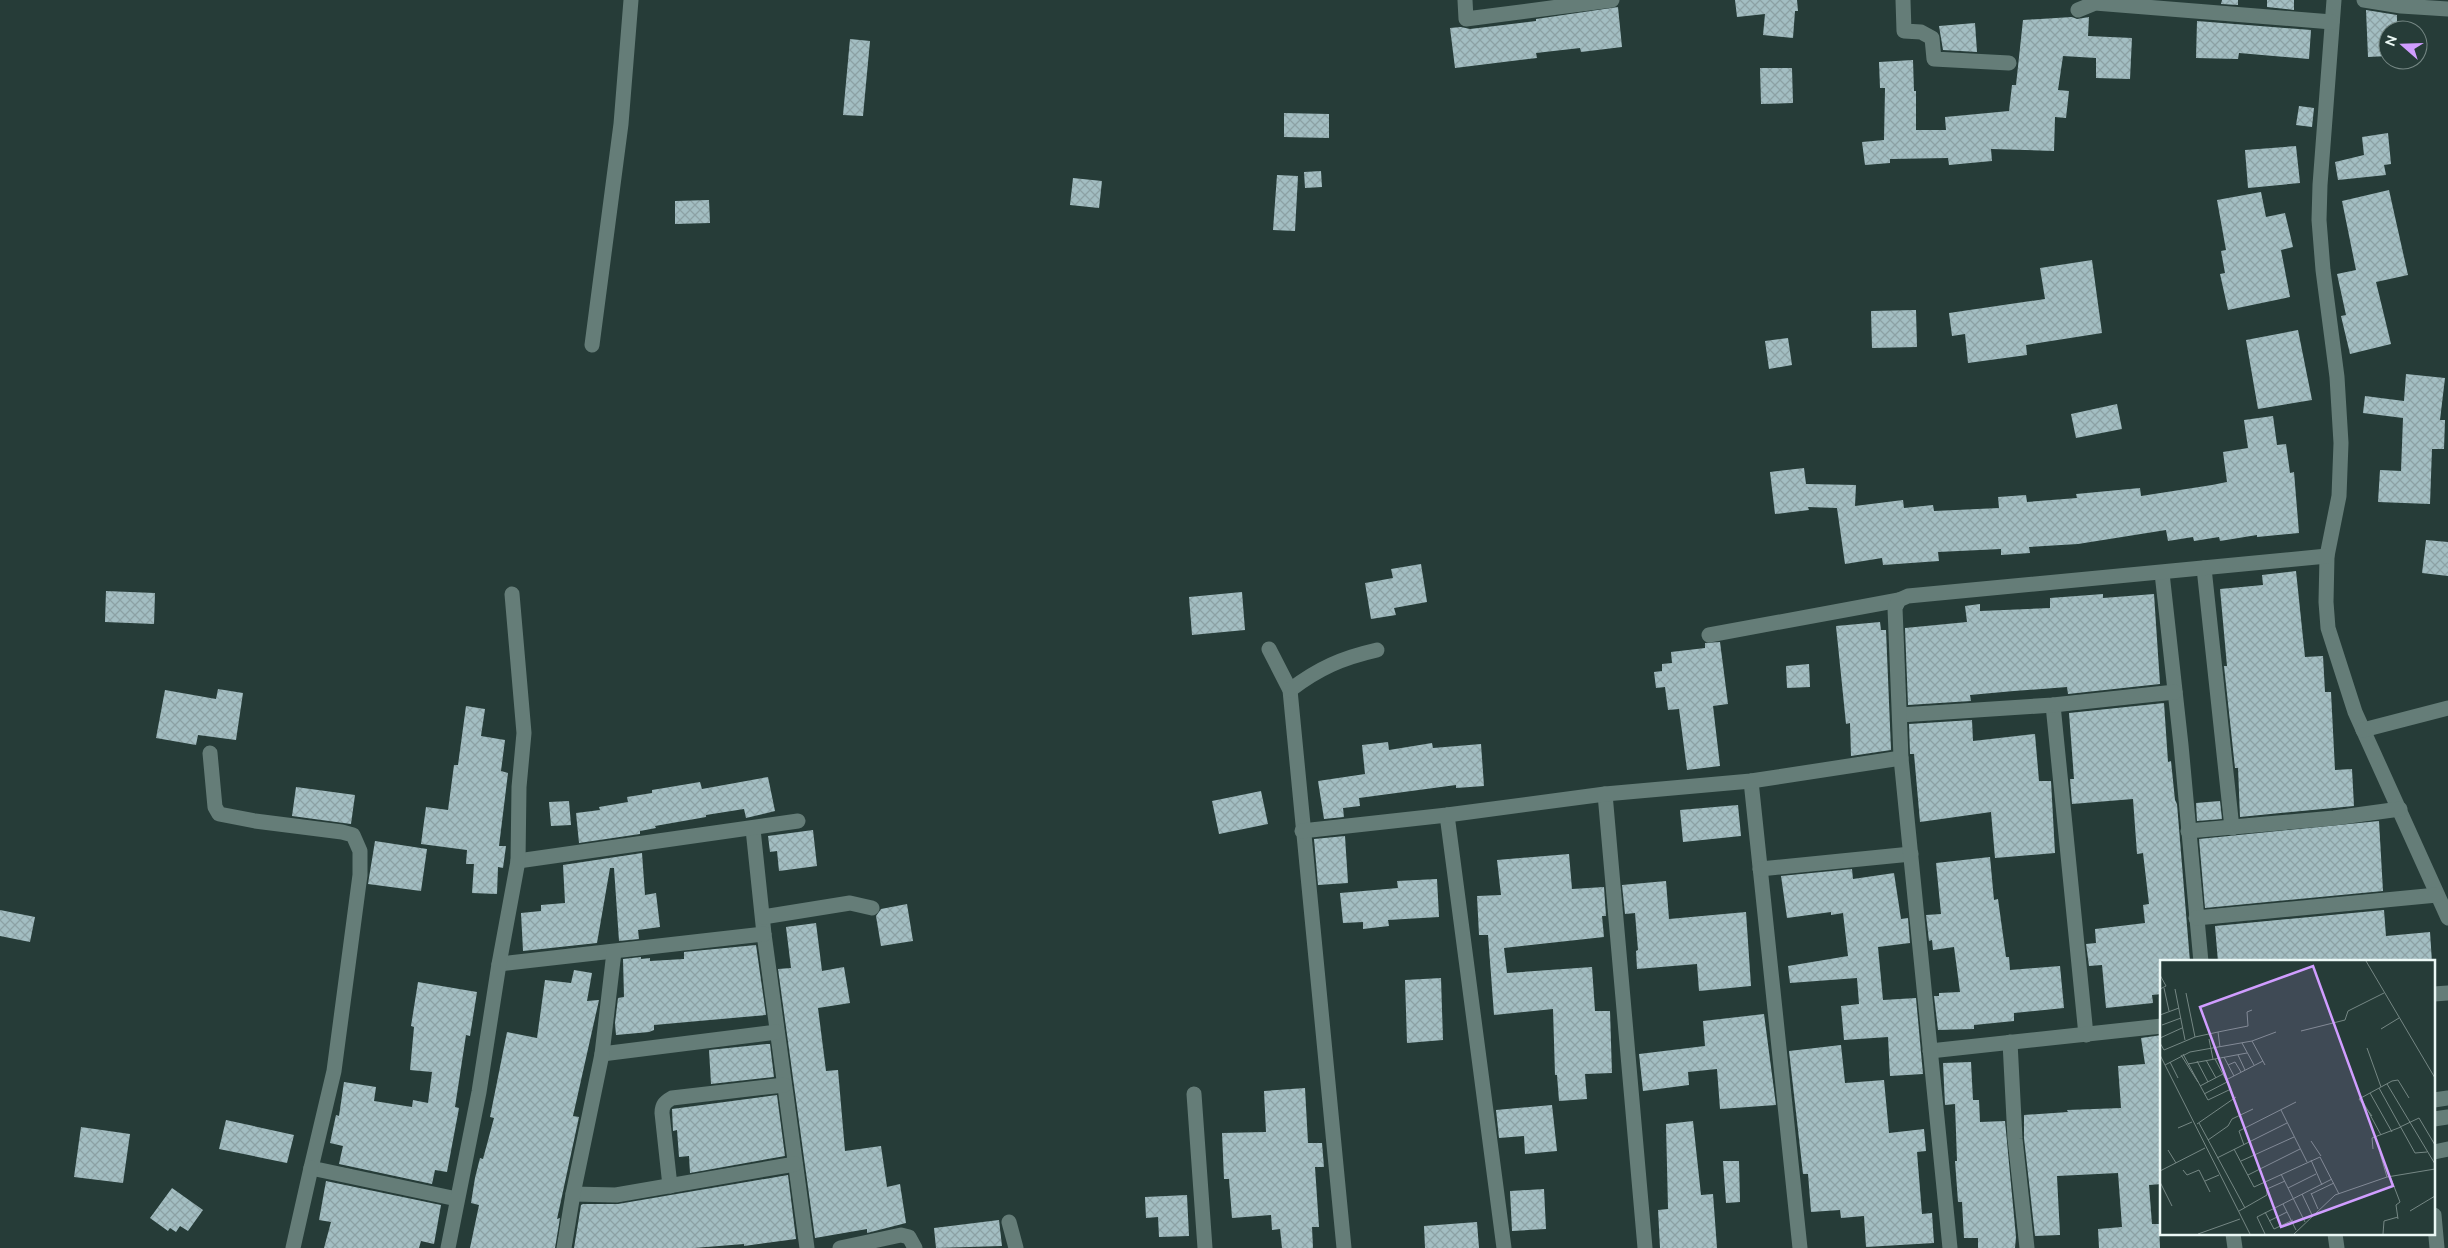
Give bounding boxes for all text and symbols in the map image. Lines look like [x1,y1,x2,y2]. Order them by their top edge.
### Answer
north arrow [2378,20,2428,70]
text: N [2381,33,2400,48]
inset map [2160,960,2436,1236]

